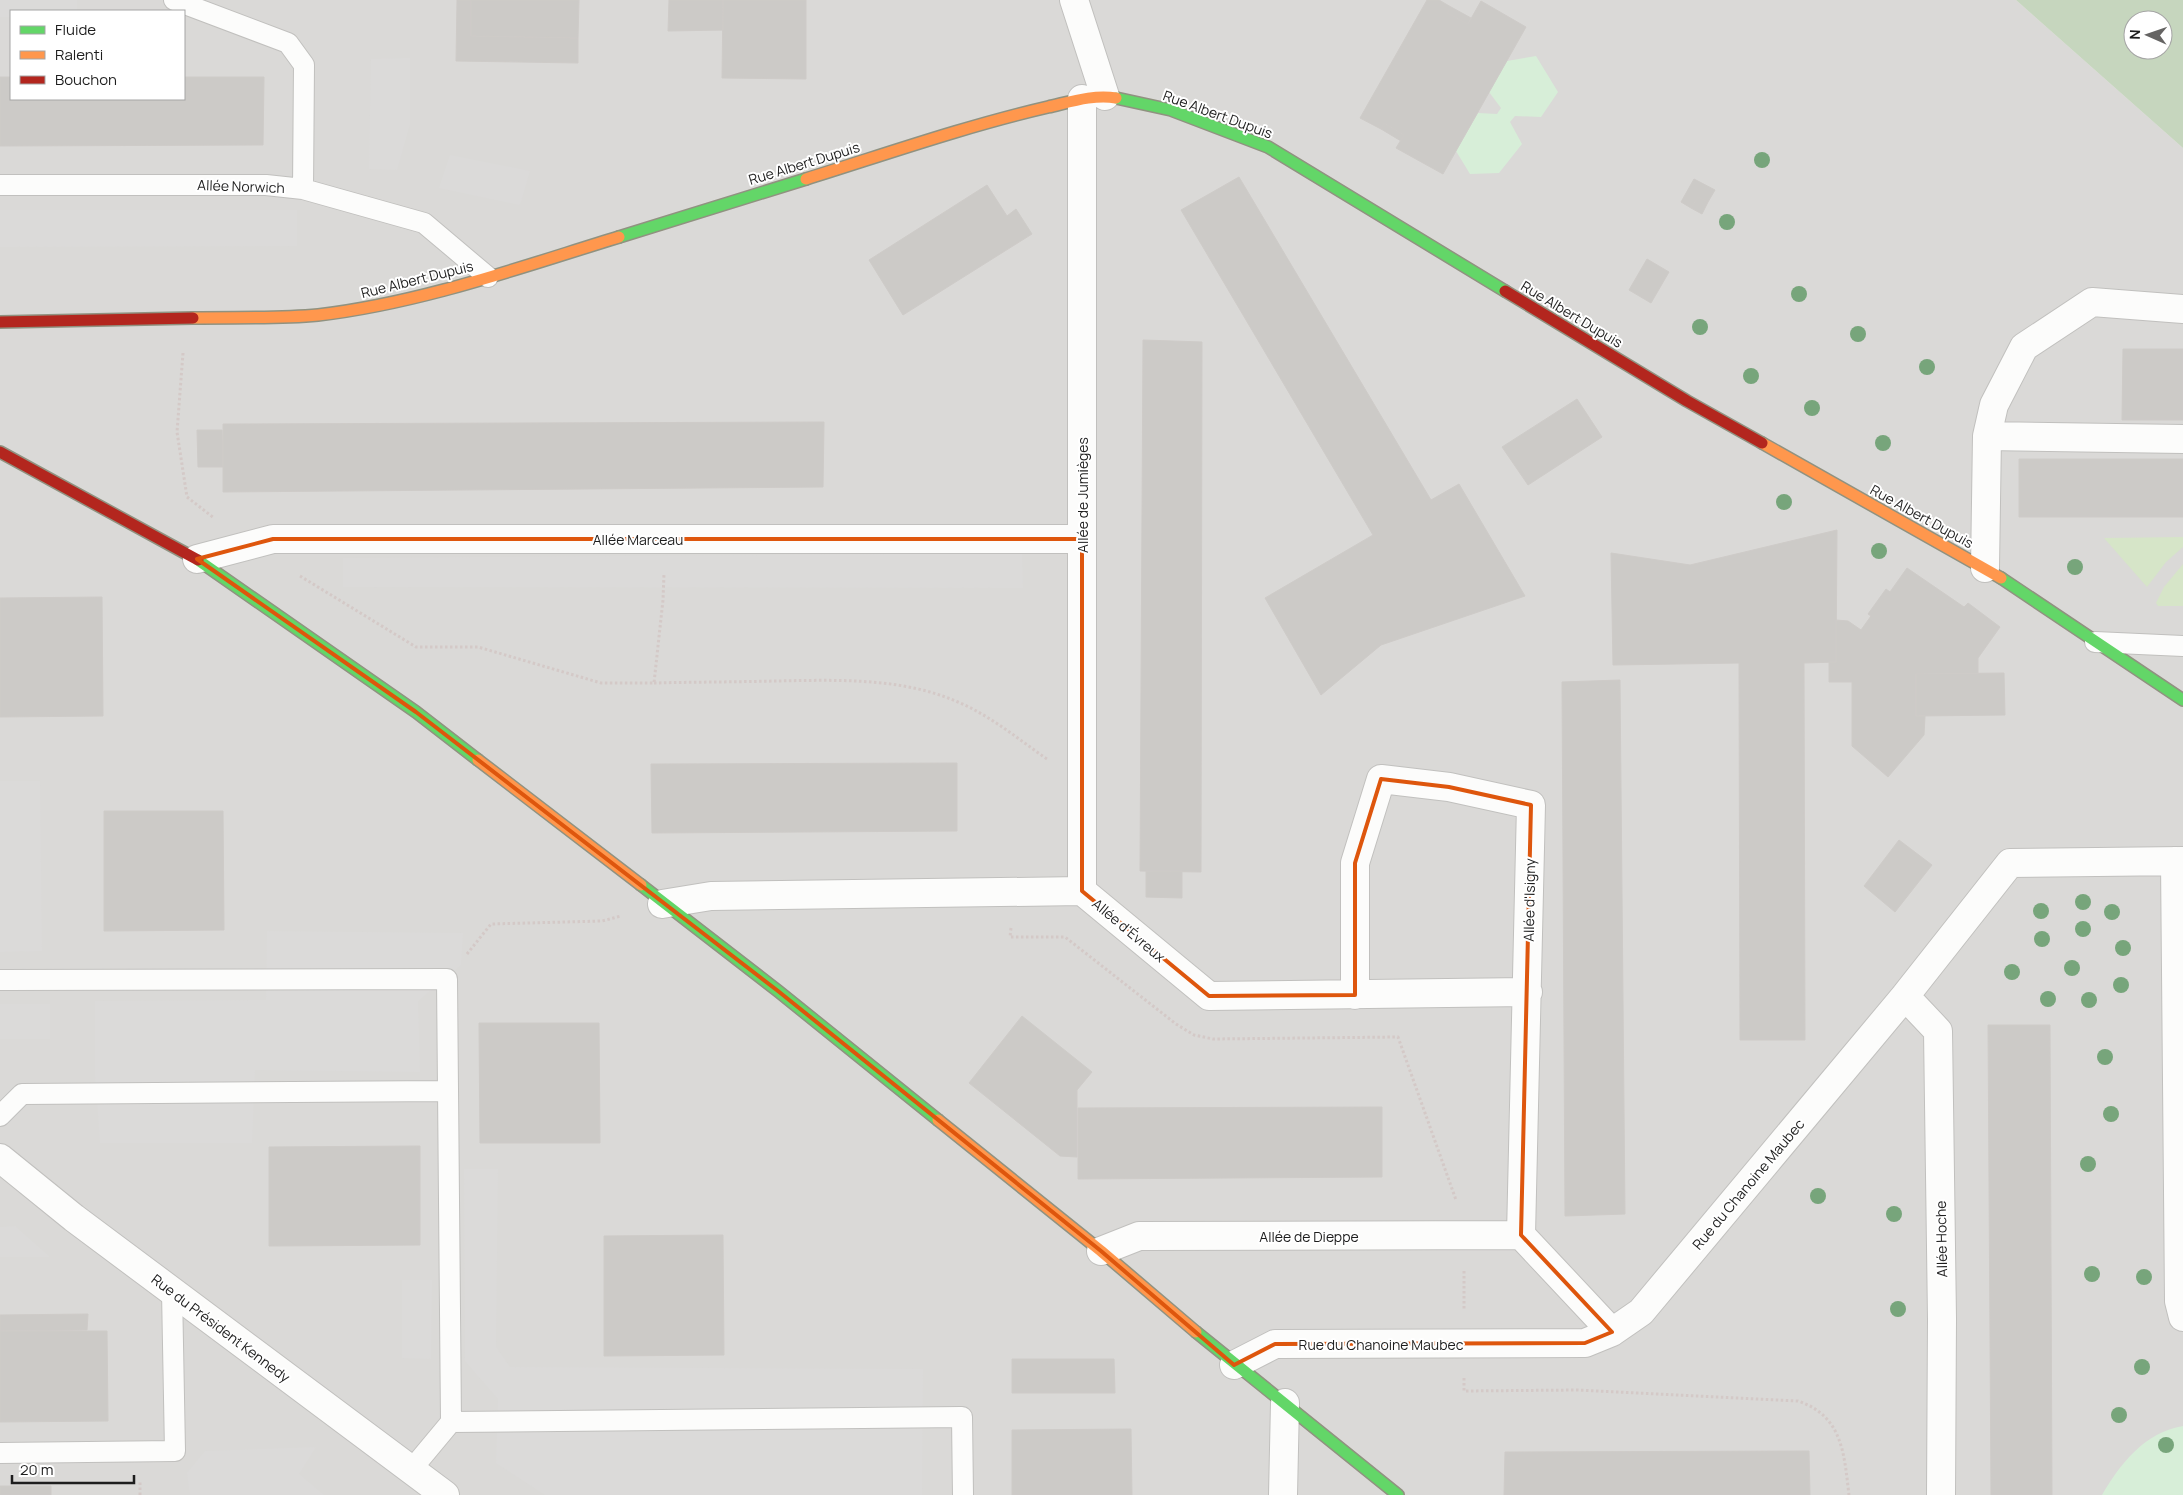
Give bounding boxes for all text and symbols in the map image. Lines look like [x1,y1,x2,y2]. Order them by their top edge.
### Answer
legend [10,10,185,100]
north arrow [2123,10,2173,60]
text: Fluide [55,19,96,40]
text: N [2125,29,2144,40]
text: Ralenti [55,44,103,65]
text: Bouchon [55,69,117,90]
street label: Rue Albert Dupuis [1161,85,1275,143]
street label: Rue Albert Dupuis [746,137,862,189]
street label: Allée Norwich [197,175,285,197]
street label: Rue Albert Dupuis [359,256,475,302]
street label: Rue Albert Dupuis [1518,276,1626,352]
street label: Allée de Jumièges [1073,437,1092,553]
street label: Rue Albert Dupuis [1867,480,1977,552]
street label: Allée Marceau [593,530,683,549]
street label: Allée d'Isigny [1519,858,1539,942]
street label: Allée d'Évreux [1089,894,1170,967]
street label: Rue du Chanoine Maubec [1688,1115,1808,1253]
street label: Allée Hoche [1931,1200,1951,1278]
street label: Allée de Dieppe [1259,1227,1359,1246]
street label: Rue du Président Kennedy [148,1270,295,1387]
street label: Rue du Chanoine Maubec [1299,1335,1464,1354]
scale bar [12,1452,135,1484]
text: 20 m [20,1459,53,1480]

